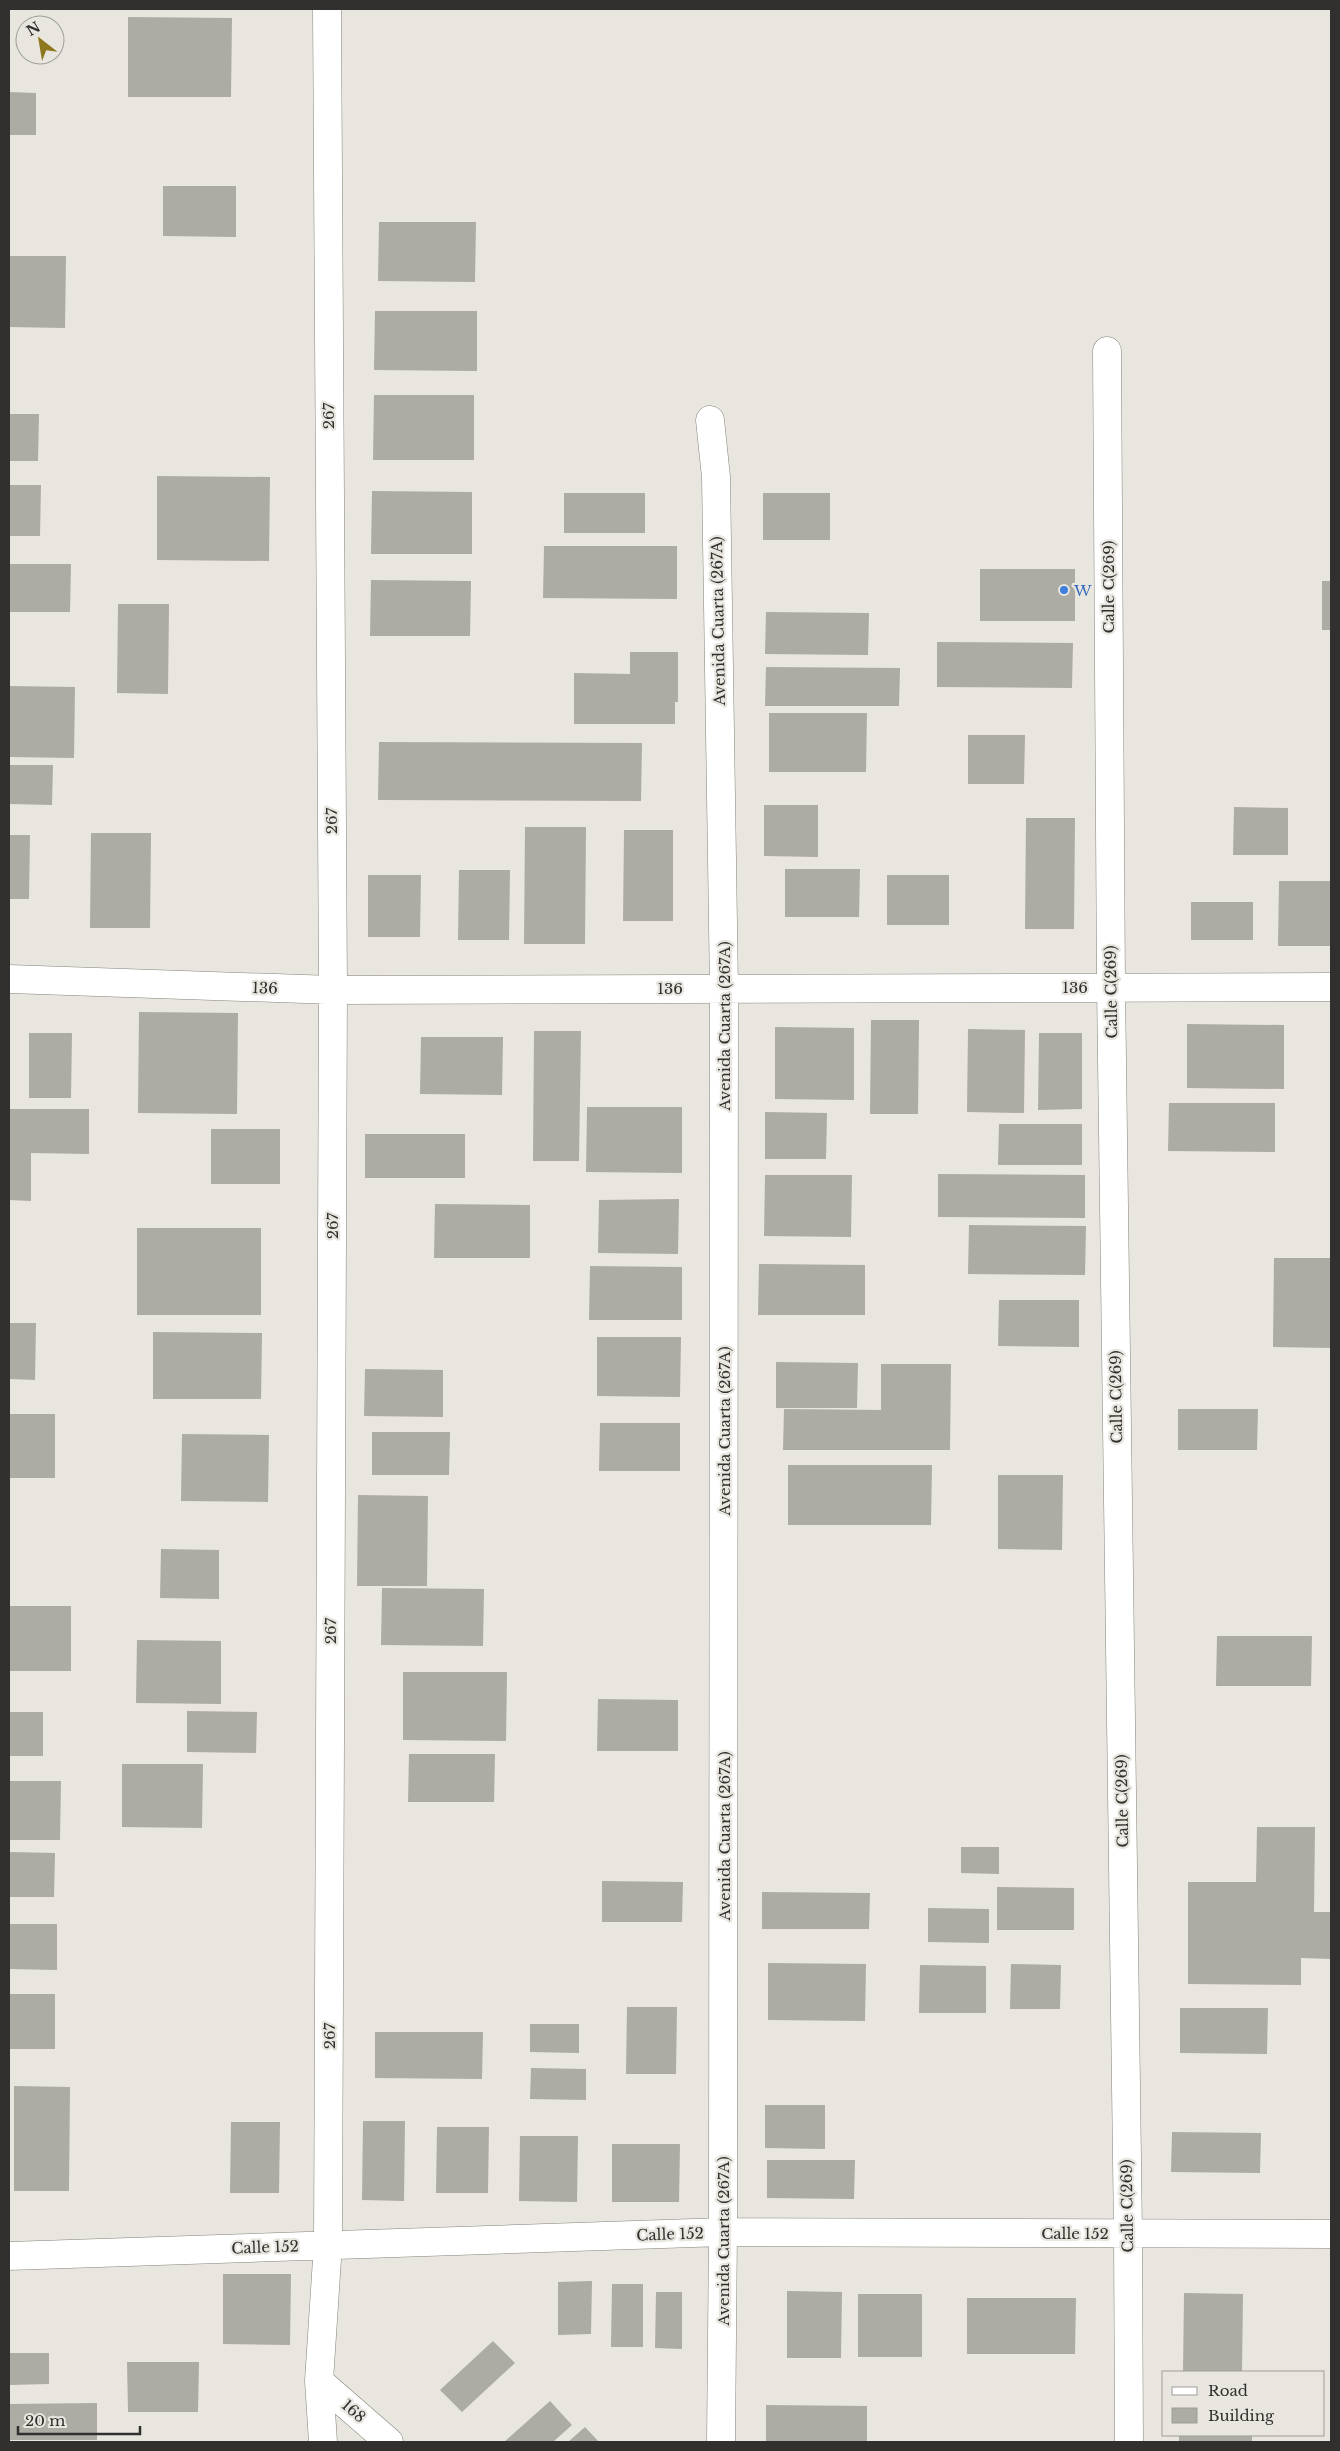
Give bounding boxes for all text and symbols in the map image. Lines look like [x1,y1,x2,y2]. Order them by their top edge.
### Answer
north arrow [15,15,65,65]
text: N [23,18,44,40]
street label: 267 [319,402,338,429]
street label: Avenida Cuarta (267A) [707,536,729,707]
street label: Calle C(269) [1099,540,1118,634]
place label: W [1073,581,1092,600]
marker: W [1058,584,1070,596]
street label: 267 [322,807,341,834]
street label: Avenida Cuarta (267A) [715,941,734,1112]
street label: Calle C(269) [1101,945,1121,1039]
street label: 136 [252,978,278,998]
street label: 136 [1062,978,1088,997]
street label: 136 [657,979,683,998]
street label: 267 [323,1212,342,1239]
street label: Avenida Cuarta (267A) [715,1346,734,1517]
street label: Calle C(269) [1106,1350,1126,1444]
street label: 267 [321,1617,340,1644]
street label: Avenida Cuarta (267A) [715,1751,734,1922]
street label: Calle C(269) [1112,1754,1132,1848]
street label: 267 [320,2022,339,2049]
street label: Avenida Cuarta (267A) [714,2156,733,2327]
street label: Calle C(269) [1117,2159,1137,2253]
street label: Calle 152 [636,2223,704,2245]
street label: Calle 152 [1041,2224,1109,2243]
street label: Calle 152 [231,2236,299,2258]
legend [1162,2371,1325,2436]
text: Road [1208,2381,1248,2400]
street label: 168 [338,2395,370,2427]
scale bar [18,2404,140,2436]
text: Building [1208,2406,1275,2425]
text: 20 m [25,2411,65,2430]

